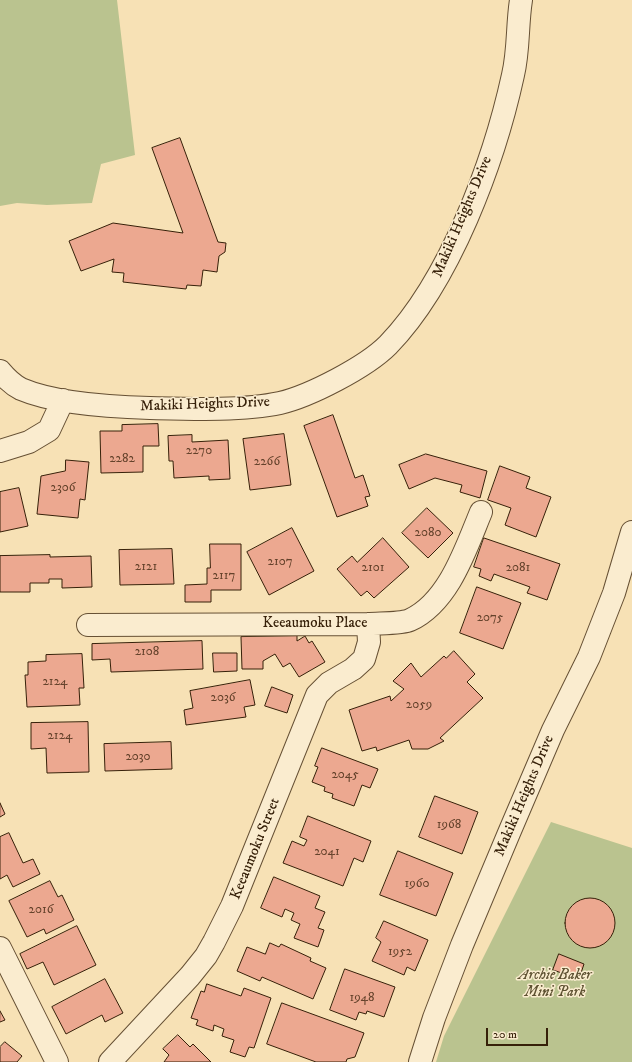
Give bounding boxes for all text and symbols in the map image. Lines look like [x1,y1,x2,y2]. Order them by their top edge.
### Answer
street label: Makiki Heights Drive [429,154,497,280]
street label: Makiki Heights Drive [140,394,270,416]
house number: 2270 [186,443,212,459]
house number: 2282 [109,451,135,467]
house number: 2266 [254,454,280,470]
house number: 2306 [51,480,75,496]
house number: 2080 [415,525,441,541]
house number: 2107 [268,554,292,570]
house number: 2121 [135,559,157,575]
house number: 2101 [362,560,384,576]
house number: 2081 [506,560,530,576]
house number: 2117 [213,568,235,584]
house number: 2075 [477,610,503,626]
street label: Keeaumoku Place [263,615,367,633]
house number: 2108 [135,644,159,660]
house number: 2124 [42,674,68,690]
house number: 2036 [211,690,235,706]
house number: 2059 [406,697,432,713]
house number: 2124 [47,728,73,744]
street label: Makiki Heights Drive [491,733,559,859]
house number: 2030 [125,749,151,765]
house number: 2045 [331,767,359,783]
street label: Keeaumoku Street [227,795,285,903]
house number: 1968 [437,817,461,833]
house number: 2041 [314,844,340,860]
house number: 1960 [405,876,429,892]
house number: 2016 [29,902,53,918]
house number: 1952 [388,944,412,960]
park label: Archie Baker Mini Park [519,967,591,1002]
house number: 1948 [349,990,375,1006]
scale bar [488,1020,550,1046]
text: 20 m [493,1027,517,1042]

